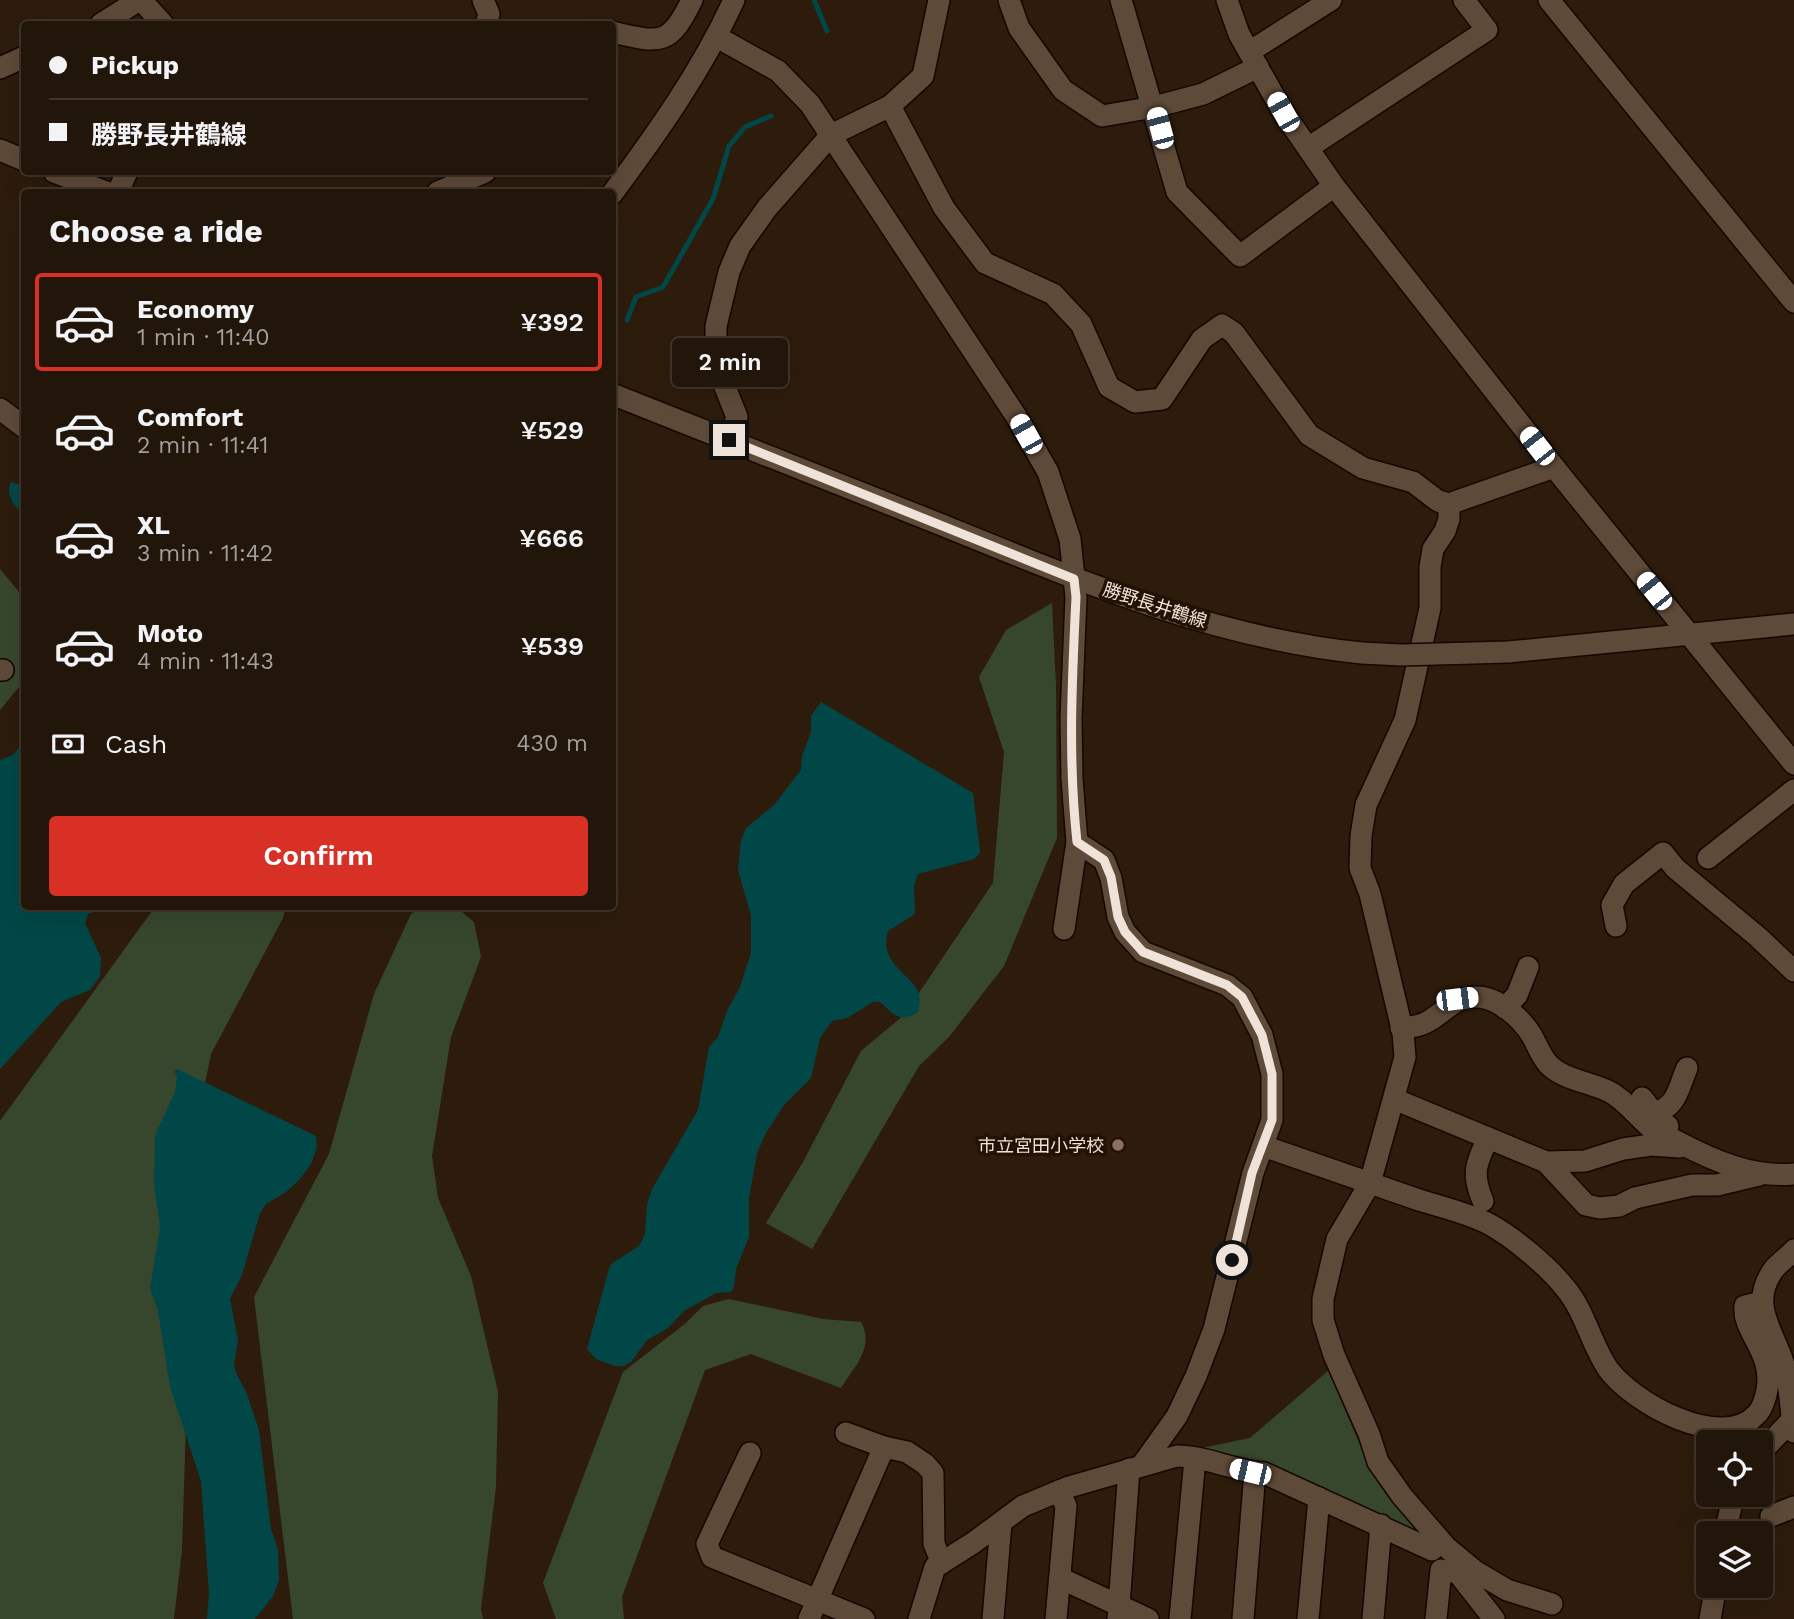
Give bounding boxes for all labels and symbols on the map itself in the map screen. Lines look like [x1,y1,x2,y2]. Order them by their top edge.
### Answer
car [1264,89,1303,135]
car [1145,105,1176,151]
callout: 2 min [671,338,787,388]
car [1007,411,1046,457]
car [1516,423,1559,469]
route end [713,424,745,456]
car [1633,568,1676,614]
street label: 勝野長井鶴線 [1100,578,1210,632]
car [1435,986,1480,1012]
place label: 市立宮田小学校 [978,1135,1104,1156]
marker: 市立宮田小学校 [1110,1137,1126,1153]
route start [1216,1244,1248,1276]
car [1228,1457,1273,1487]

